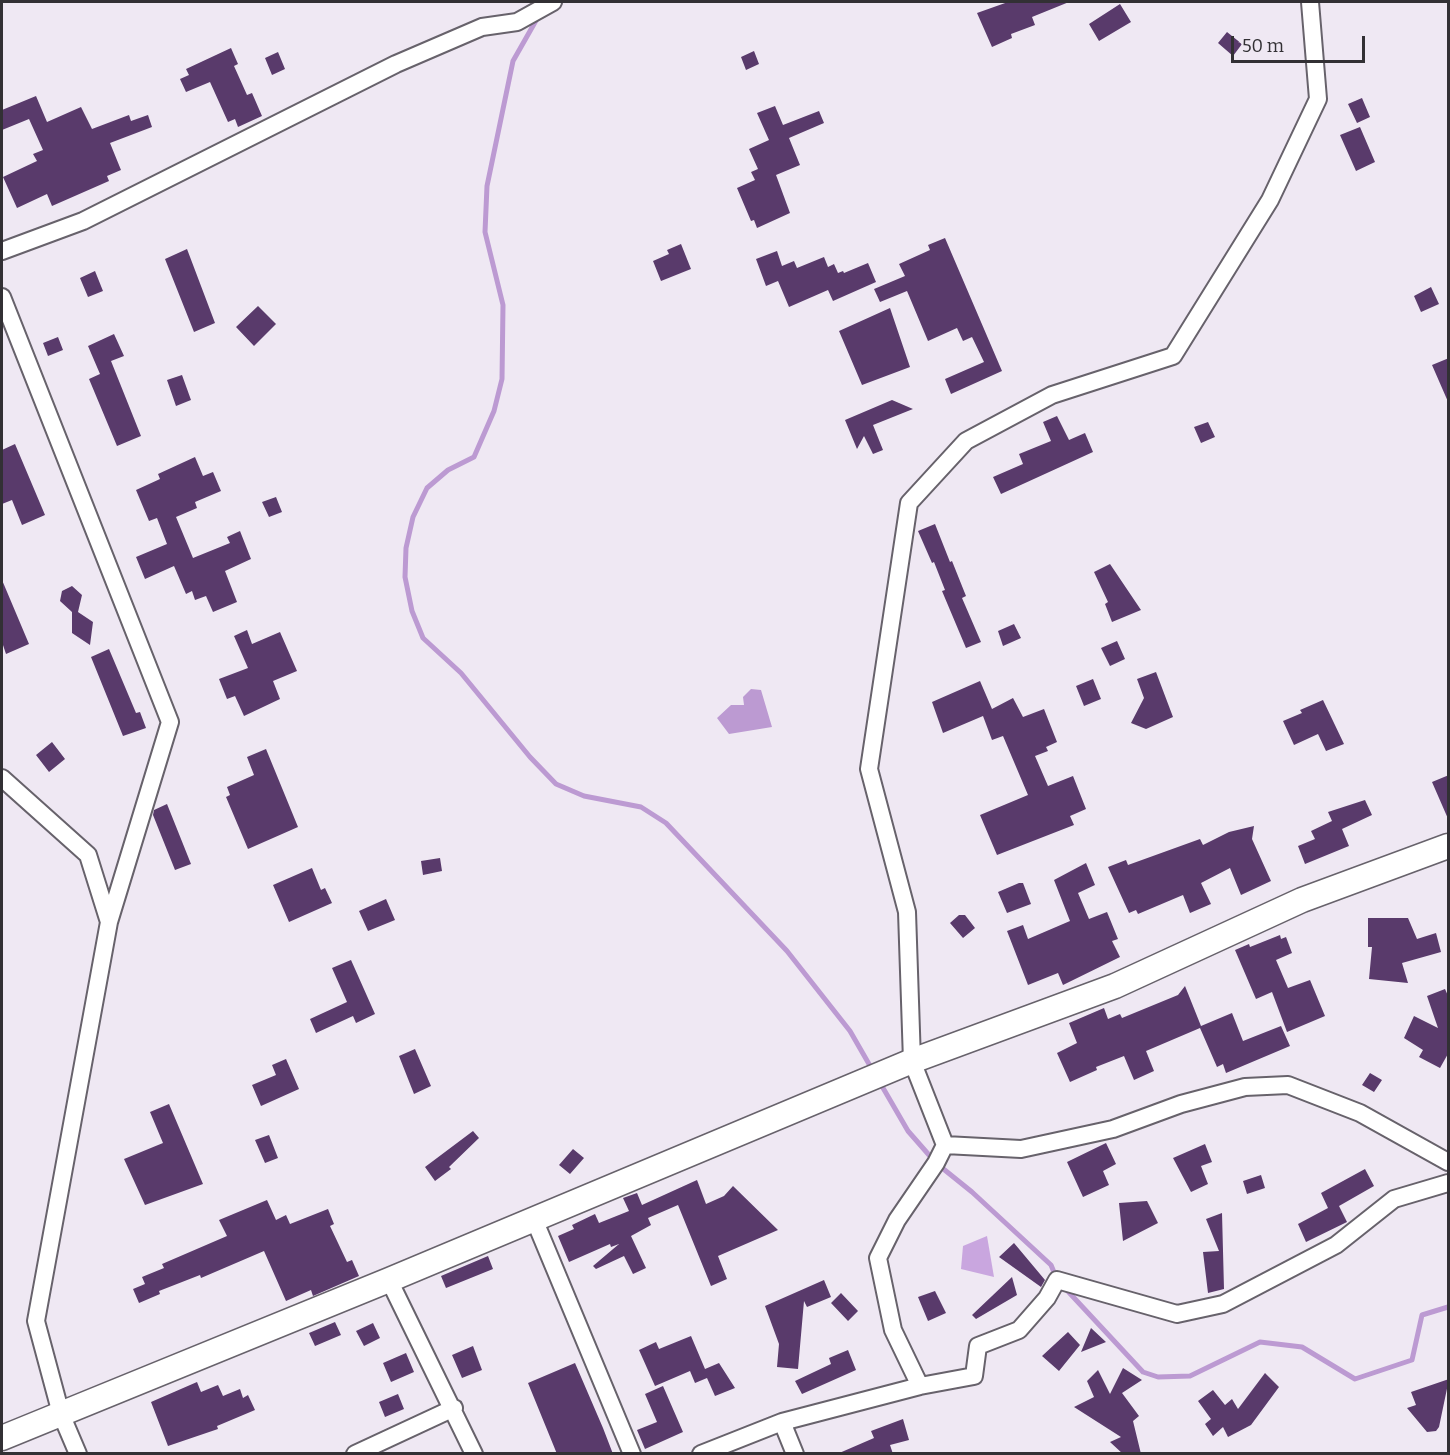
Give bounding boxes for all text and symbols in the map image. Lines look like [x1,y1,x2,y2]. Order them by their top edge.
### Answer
scale bar [1234,24,1368,62]
text: 50 m [1242,35,1284,57]

